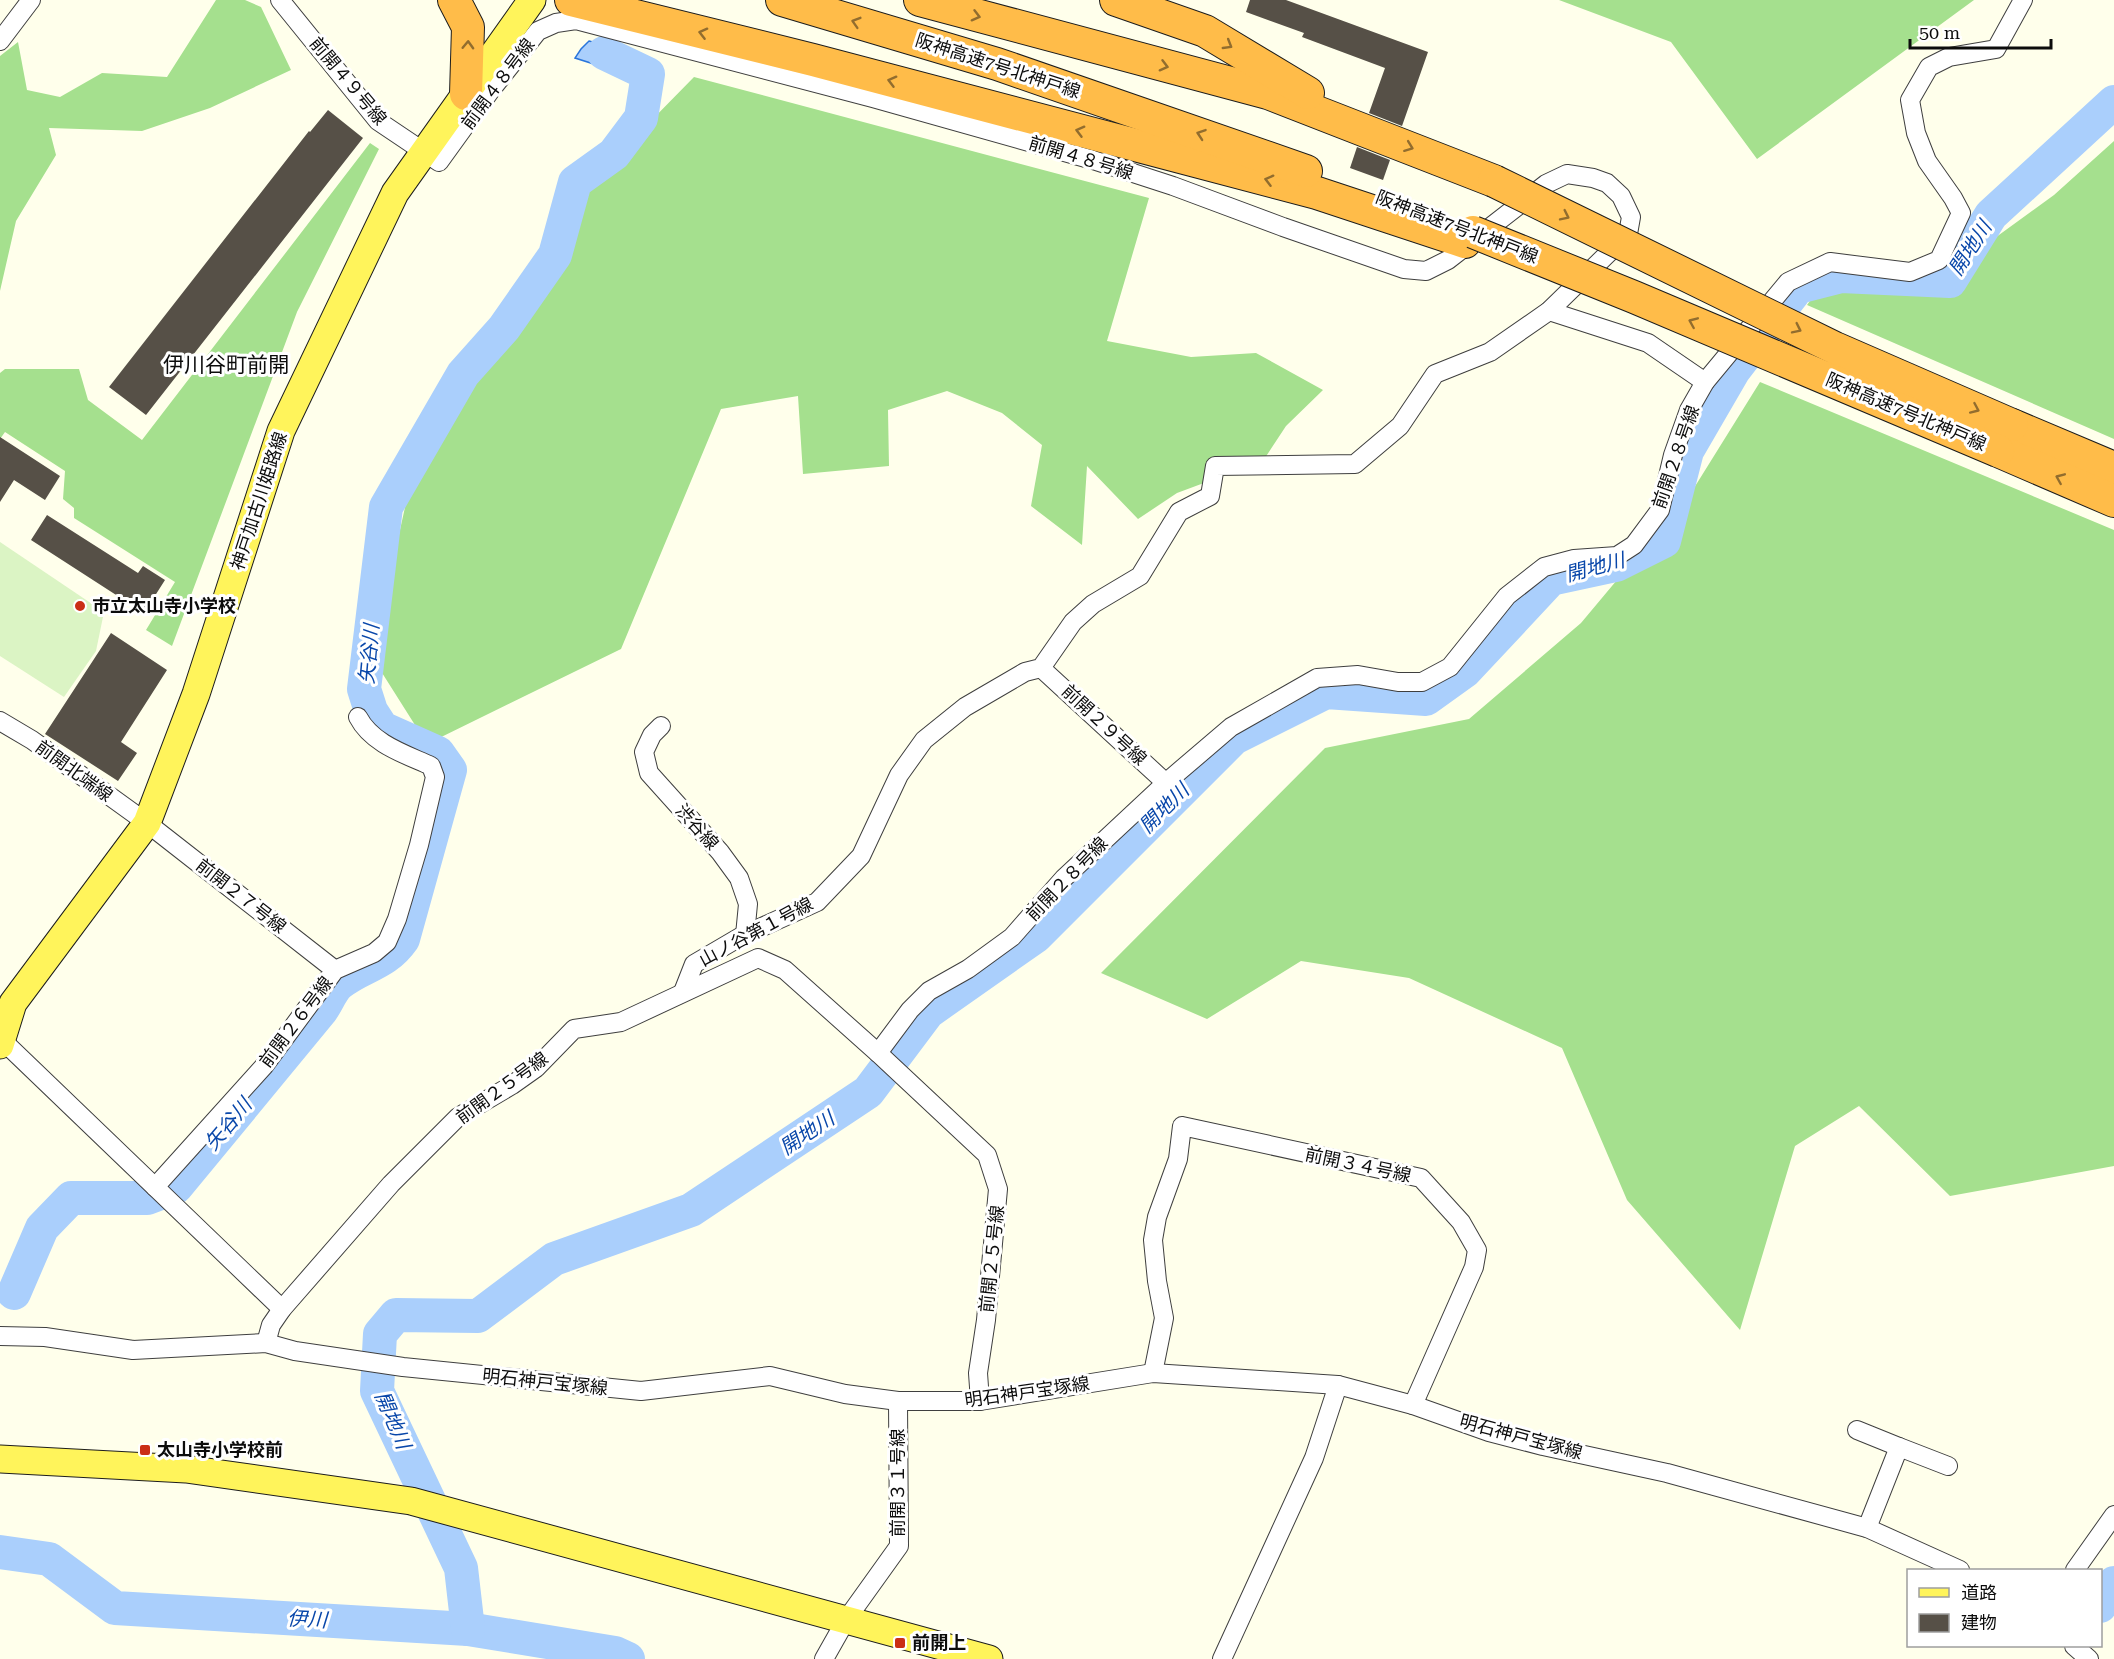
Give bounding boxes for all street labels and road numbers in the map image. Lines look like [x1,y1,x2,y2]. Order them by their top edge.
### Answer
street label: 阪神高速7号北神戸線 [913,29,1083,102]
street label: 前開４９号線 [306,33,391,129]
street label: 前開４８号線 [457,34,538,133]
street label: 前開４８号線 [1026,132,1136,183]
street label: 阪神高速7号北神戸線 [1373,186,1541,267]
street label: 阪神高速7号北神戸線 [1823,368,1990,455]
street label: 前開２８号線 [1648,402,1703,511]
street label: 神戸加古川姫路線 [226,429,291,573]
street label: 前開２９号線 [1058,680,1151,769]
street label: 前開北端線 [32,736,117,806]
street label: 渋谷線 [672,800,723,854]
street label: 前開２８号線 [1022,833,1112,925]
street label: 前開２７号線 [192,854,290,937]
street label: 山ノ谷第１号線 [695,893,816,970]
street label: 前開２６号線 [255,972,336,1071]
street label: 前開２５号線 [452,1047,552,1128]
street label: 前開３４号線 [1303,1143,1413,1186]
street label: 前開２５号線 [975,1204,1008,1314]
street label: 明石神戸宝塚線 [481,1364,609,1399]
street label: 明石神戸宝塚線 [963,1372,1091,1411]
street label: 明石神戸宝塚線 [1458,1410,1585,1463]
street label: 前開３１号線 [887,1429,908,1537]

